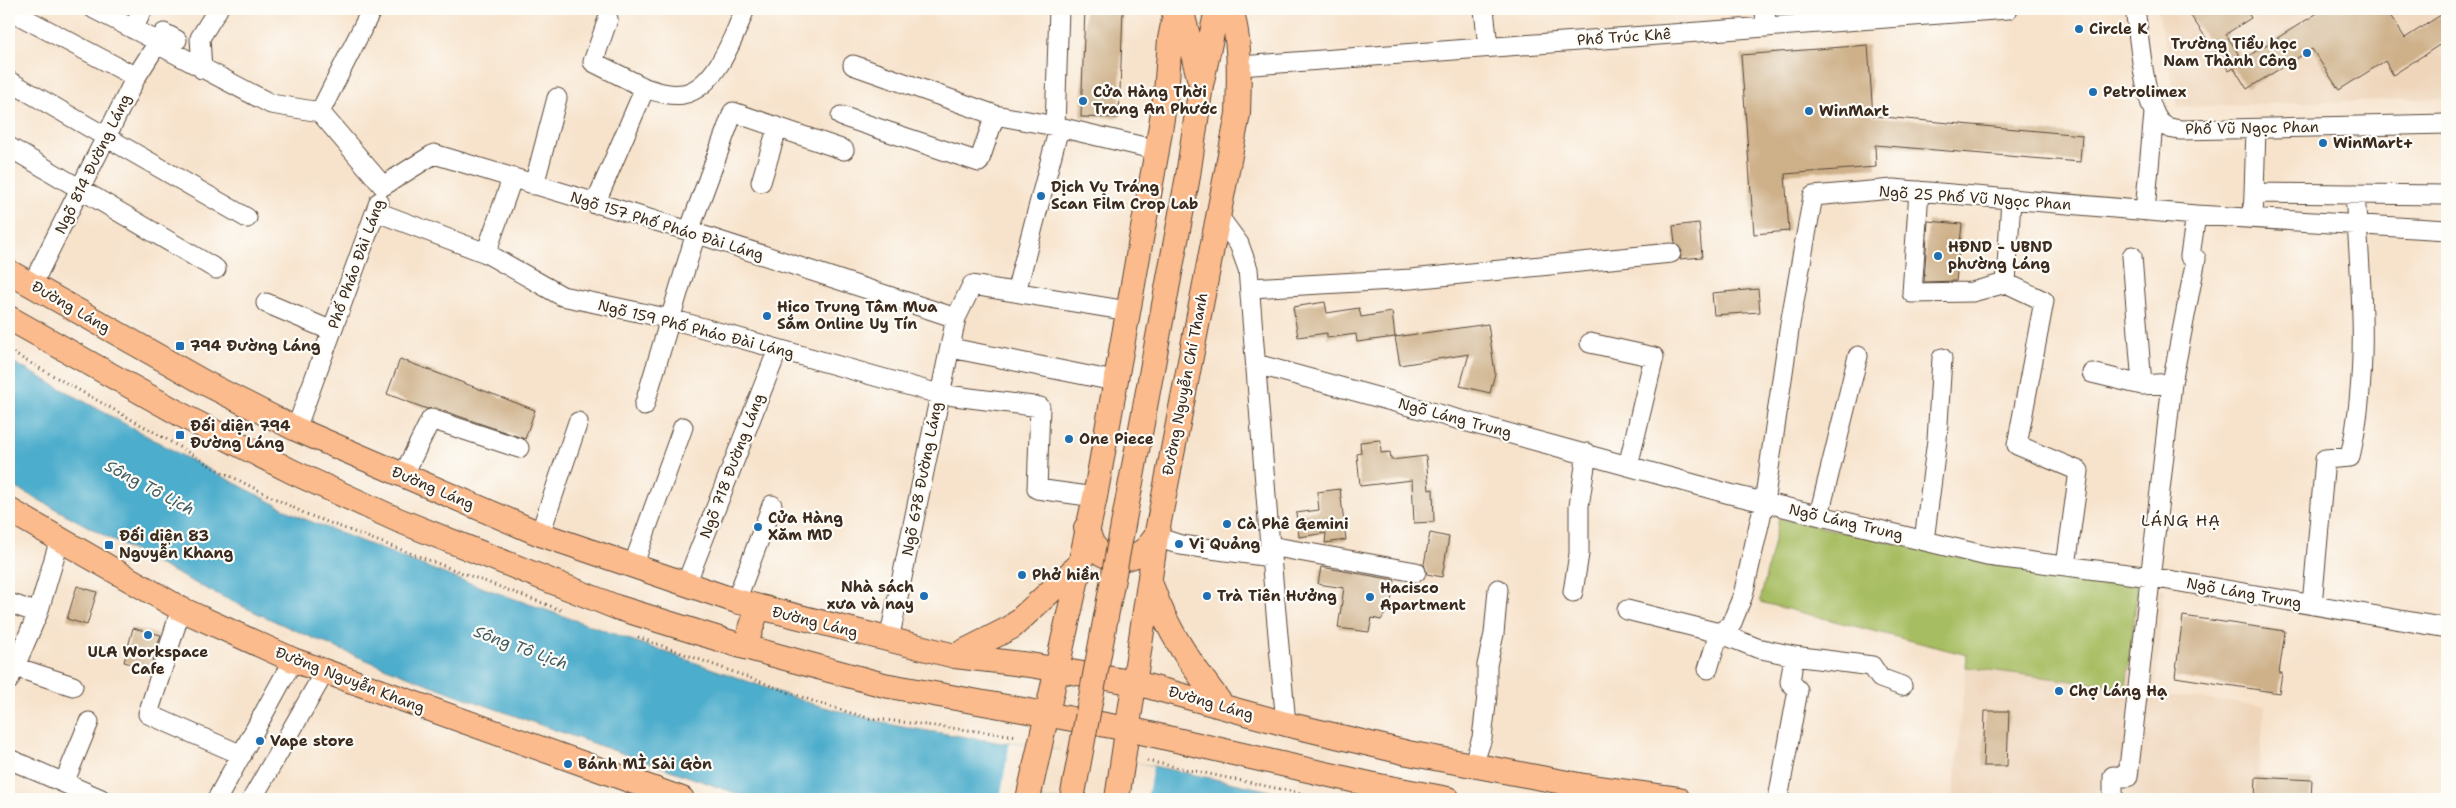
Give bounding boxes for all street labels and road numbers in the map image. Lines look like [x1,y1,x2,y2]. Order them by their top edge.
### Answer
street label: Phố Trúc Khê [1576,24,1672,50]
street label: Ngõ 814 Đường Láng [50,91,136,237]
street label: Phố Vũ Ngọc Phan [2185,117,2319,139]
street label: Ngõ 25 Phố Vũ Ngọc Phan [1878,181,2072,215]
street label: Ngõ 157 Phố Pháo Đài Láng [568,187,766,265]
street label: Phố Pháo Đài Láng [323,196,389,332]
street label: Đường Láng [28,276,114,338]
street label: Đường Nguyễn Chí Thanh [1157,291,1213,477]
street label: Ngõ 159 Phố Pháo Đài Láng [596,295,796,363]
street label: Ngõ 718 Đường Láng [695,391,769,541]
street label: Ngõ Láng Trung [1396,393,1514,443]
street label: Ngõ 678 Đường Láng [897,400,947,558]
street label: Đường Láng [389,462,477,514]
street label: Ngõ Láng Trung [1787,499,1905,545]
street label: Ngõ Láng Trung [2185,573,2303,613]
street label: Đường Láng [770,602,860,642]
street label: Đường Nguyễn Khang [272,642,428,718]
street label: Đường Láng [1166,681,1256,725]

